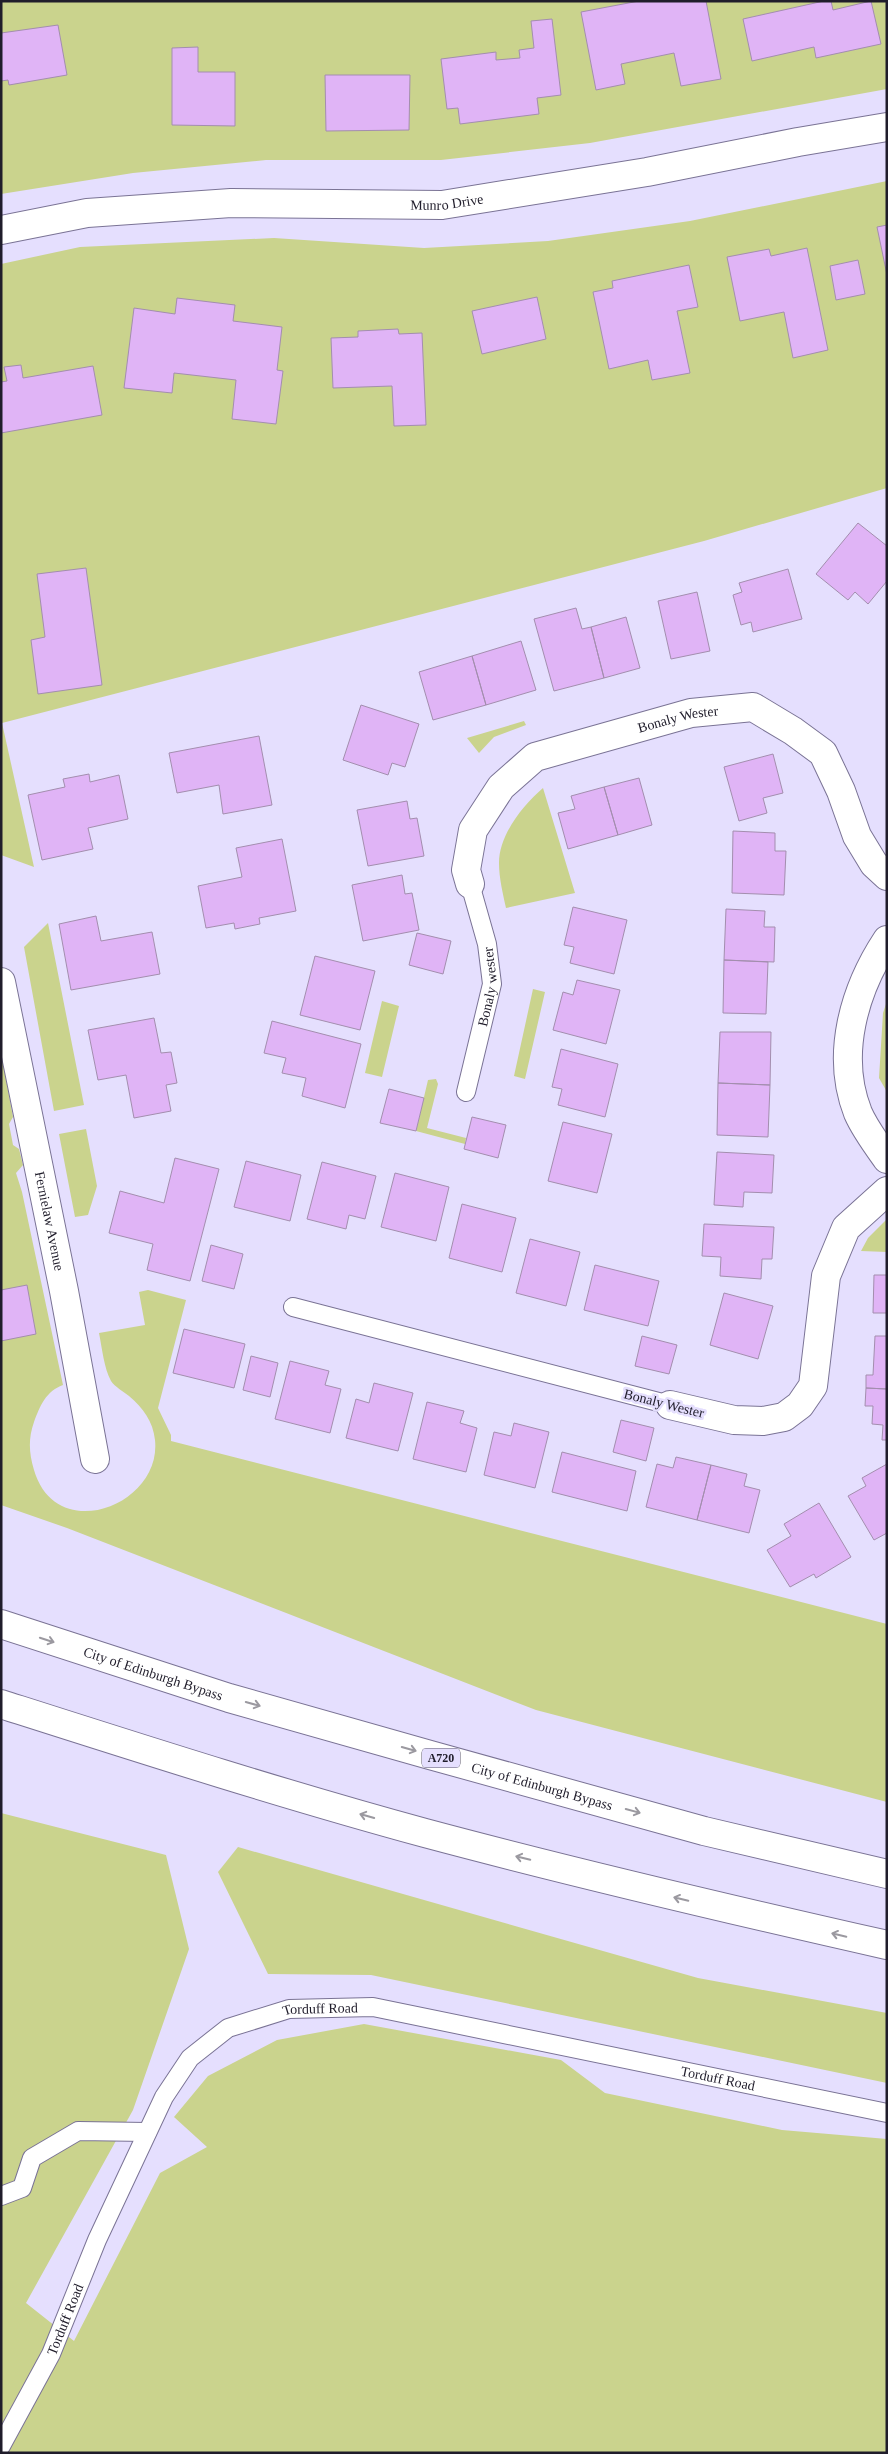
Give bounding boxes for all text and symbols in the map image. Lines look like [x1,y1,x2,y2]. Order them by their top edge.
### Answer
street label: Munro Drive [410,191,484,213]
street label: Bonaly Wester [636,703,719,736]
street label: Bonaly wester [475,946,500,1028]
street label: Fernielaw Avenue [32,1170,67,1272]
street label: Bonaly Wester [622,1386,706,1421]
one-way arrow [39,1635,55,1645]
street label: City of Edinburgh Bypass [81,1644,225,1703]
one-way arrow [244,1700,260,1710]
one-way arrow [400,1745,416,1754]
road number: A720 [422,1749,460,1768]
street label: City of Edinburgh Bypass [470,1760,614,1813]
one-way arrow [624,1807,640,1817]
one-way arrow [359,1810,375,1820]
one-way arrow [516,1853,532,1862]
one-way arrow [673,1894,689,1903]
one-way arrow [832,1930,848,1939]
street label: Torduff Road [281,2000,358,2019]
street label: Torduff Road [679,2064,756,2094]
street label: Torduff Road [44,2282,86,2357]

